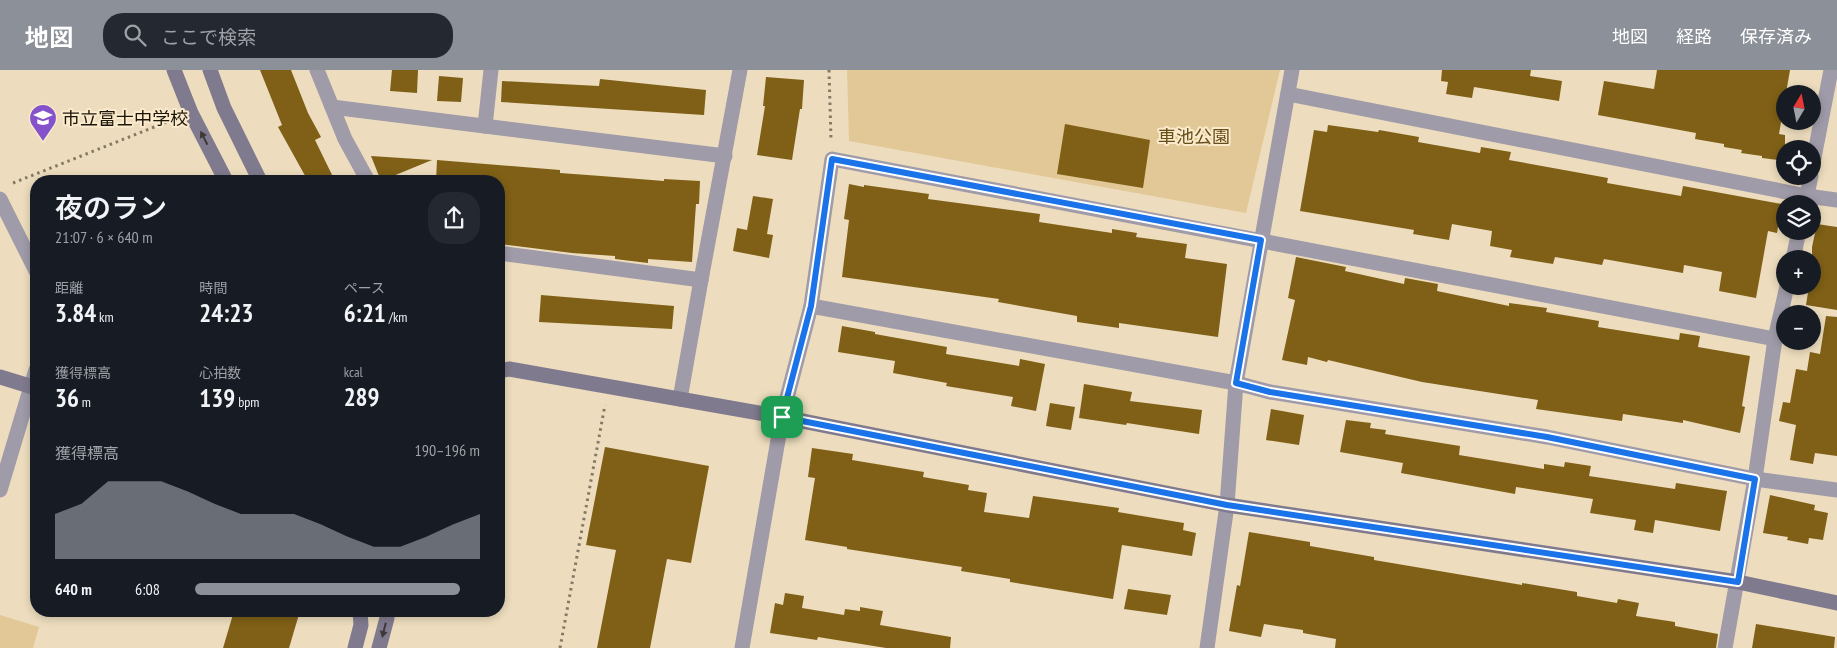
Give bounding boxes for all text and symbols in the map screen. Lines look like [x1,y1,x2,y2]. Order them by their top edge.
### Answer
search box [103,13,453,58]
icon: search [121,21,149,49]
text: 地図 [25,22,73,53]
text: ここで検索 [161,25,256,49]
text: 地図 [1612,25,1648,48]
text: 経路 [1676,25,1712,48]
text: 保存済み [1740,25,1812,48]
north arrow [1776,85,1821,130]
map controls [1776,85,1821,350]
school or university icon: 市立富士中学校 [28,103,58,142]
place label: 市立富士中学校 [62,107,188,130]
park label: 車池公園 [1158,125,1230,148]
one-way arrow [200,131,208,145]
button: locate [1776,140,1821,185]
text: 夜のラン [55,189,167,226]
button: share [428,192,480,244]
button: layers [1776,195,1821,240]
text: 21:07 · 6 × 640 m [55,227,153,247]
button: + [1776,250,1821,295]
text: 距離 [55,279,83,297]
text: 時間 [199,279,227,297]
text: ペース [344,279,385,297]
text: 3.84 [55,297,96,329]
text: 24:23 [199,297,253,329]
text: 6:21 [344,297,386,329]
button: − [1776,305,1821,350]
text: km [96,308,114,326]
text: /km [386,308,407,326]
text: kcal [344,363,363,381]
text: 獲得標高 [55,364,111,382]
text: 心拍数 [199,364,241,382]
text: 289 [344,381,380,413]
text: 36 [55,382,79,414]
text: 139 [199,382,235,414]
text: m [79,393,91,411]
text: bpm [235,393,259,411]
pin [761,396,803,438]
icon: arrive [768,403,796,431]
text: 190–196 m [415,440,480,460]
text: 獲得標高 [55,443,119,463]
text: 640 m [55,579,92,599]
text: 6:08 [135,579,160,599]
one-way arrow [380,622,388,637]

